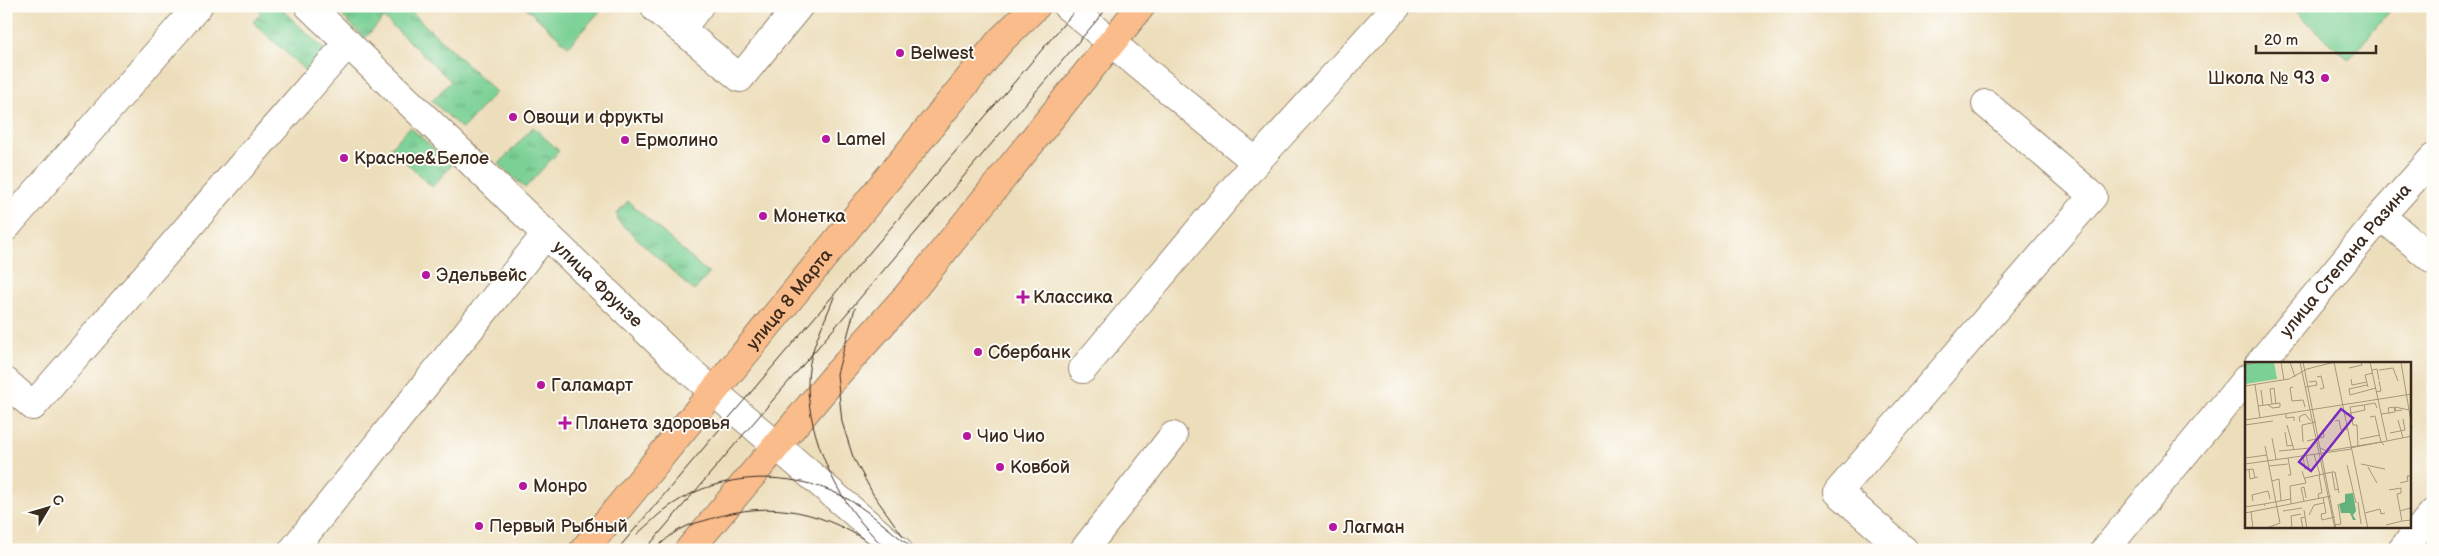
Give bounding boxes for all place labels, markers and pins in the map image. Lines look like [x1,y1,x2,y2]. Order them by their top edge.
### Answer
place label: Belwest [910,43,975,64]
marker: Belwest [894,47,906,59]
place label: Школа № 93 [2208,68,2315,89]
marker: Школа № 93 [2319,72,2331,84]
place label: Овощи и фрукты [523,107,664,128]
marker: Овощи и фрукты [507,111,519,123]
place label: Lamel [836,129,886,150]
place label: Ермолино [635,130,718,151]
marker: Lamel [820,133,832,145]
marker: Ермолино [619,134,631,146]
place label: Красное&Белое [354,148,489,169]
marker: Красное&Белое [338,152,350,164]
place label: Монетка [773,206,846,227]
marker: Монетка [757,210,769,222]
place label: Эдельвейс [436,265,527,286]
marker: Эдельвейс [420,269,432,281]
place label: Классика [1033,287,1113,308]
marker: Классика [1017,291,1029,303]
place label: Сбербанк [988,342,1071,363]
marker: Сбербанк [972,346,984,358]
place label: Галамарт [551,375,634,396]
marker: Галамарт [535,379,547,391]
place label: Планета здоровья [575,413,730,434]
marker: Планета здоровья [559,417,571,429]
place label: Чио Чио [977,426,1045,447]
marker: Чио Чио [961,430,973,442]
place label: Ковбой [1010,457,1070,478]
marker: Ковбой [994,461,1006,473]
place label: Монро [533,476,587,497]
marker: Монро [517,480,529,492]
place label: Первый Рыбный [489,516,628,537]
place label: Лагман [1342,517,1405,538]
marker: Первый Рыбный [473,520,485,532]
marker: Лагман [1327,521,1339,533]

